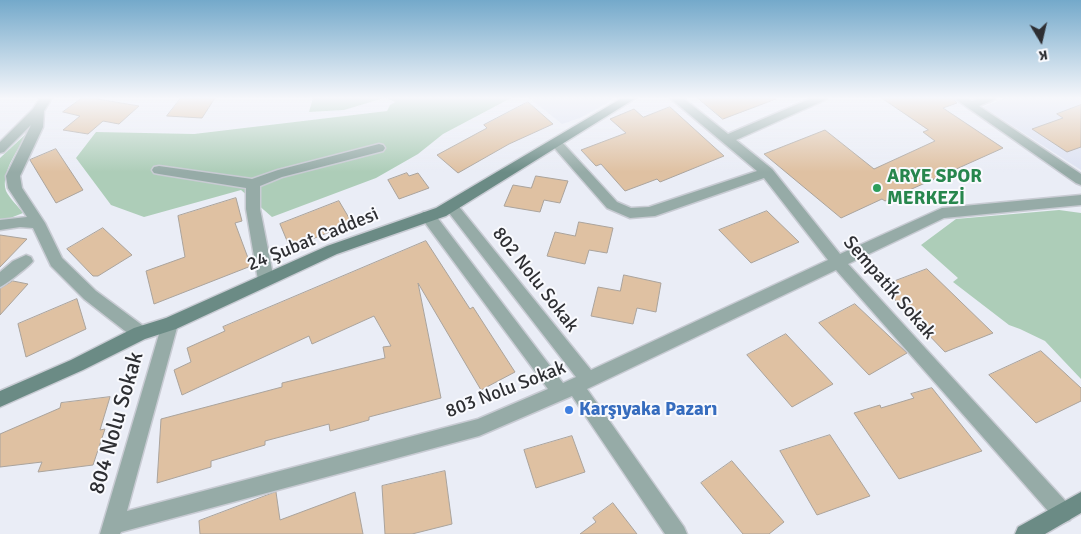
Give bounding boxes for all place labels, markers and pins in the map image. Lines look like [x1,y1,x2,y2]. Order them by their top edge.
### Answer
place label: ARYE SPOR MERKEZİ [887,166,982,210]
marker: ARYE SPOR MERKEZİ [871,182,883,194]
place label: Karşıyaka Pazarı [579,399,717,421]
marker: Karşıyaka Pazarı [563,404,575,416]

